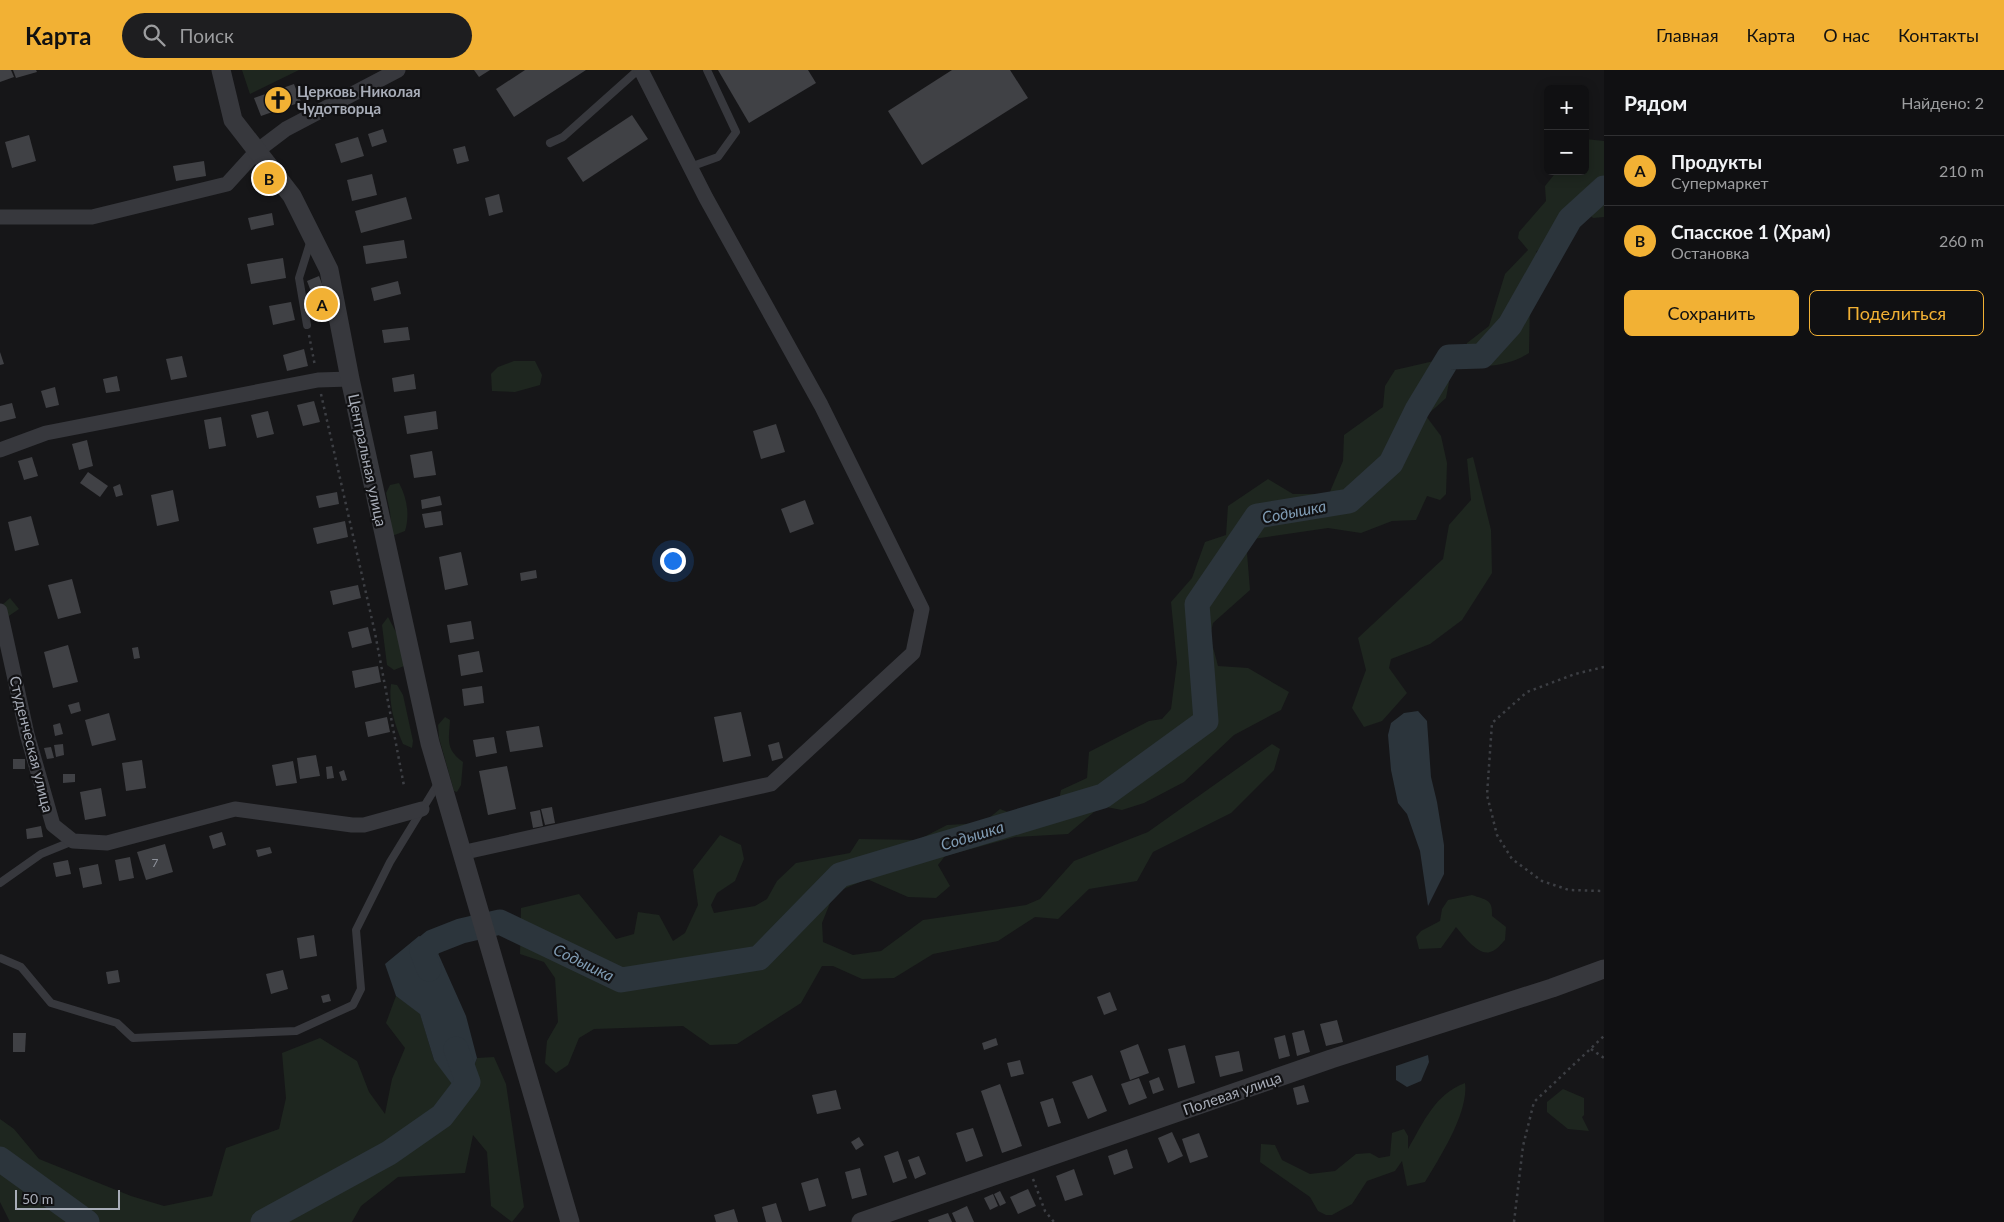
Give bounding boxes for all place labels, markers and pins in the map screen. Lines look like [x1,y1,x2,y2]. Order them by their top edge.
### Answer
place label: Церковь Николая Чудотворца [297,82,421,117]
church icon: Церковь Николая Чудотворца [263,85,293,115]
pin: B [253,159,285,197]
pin: A [306,285,338,323]

